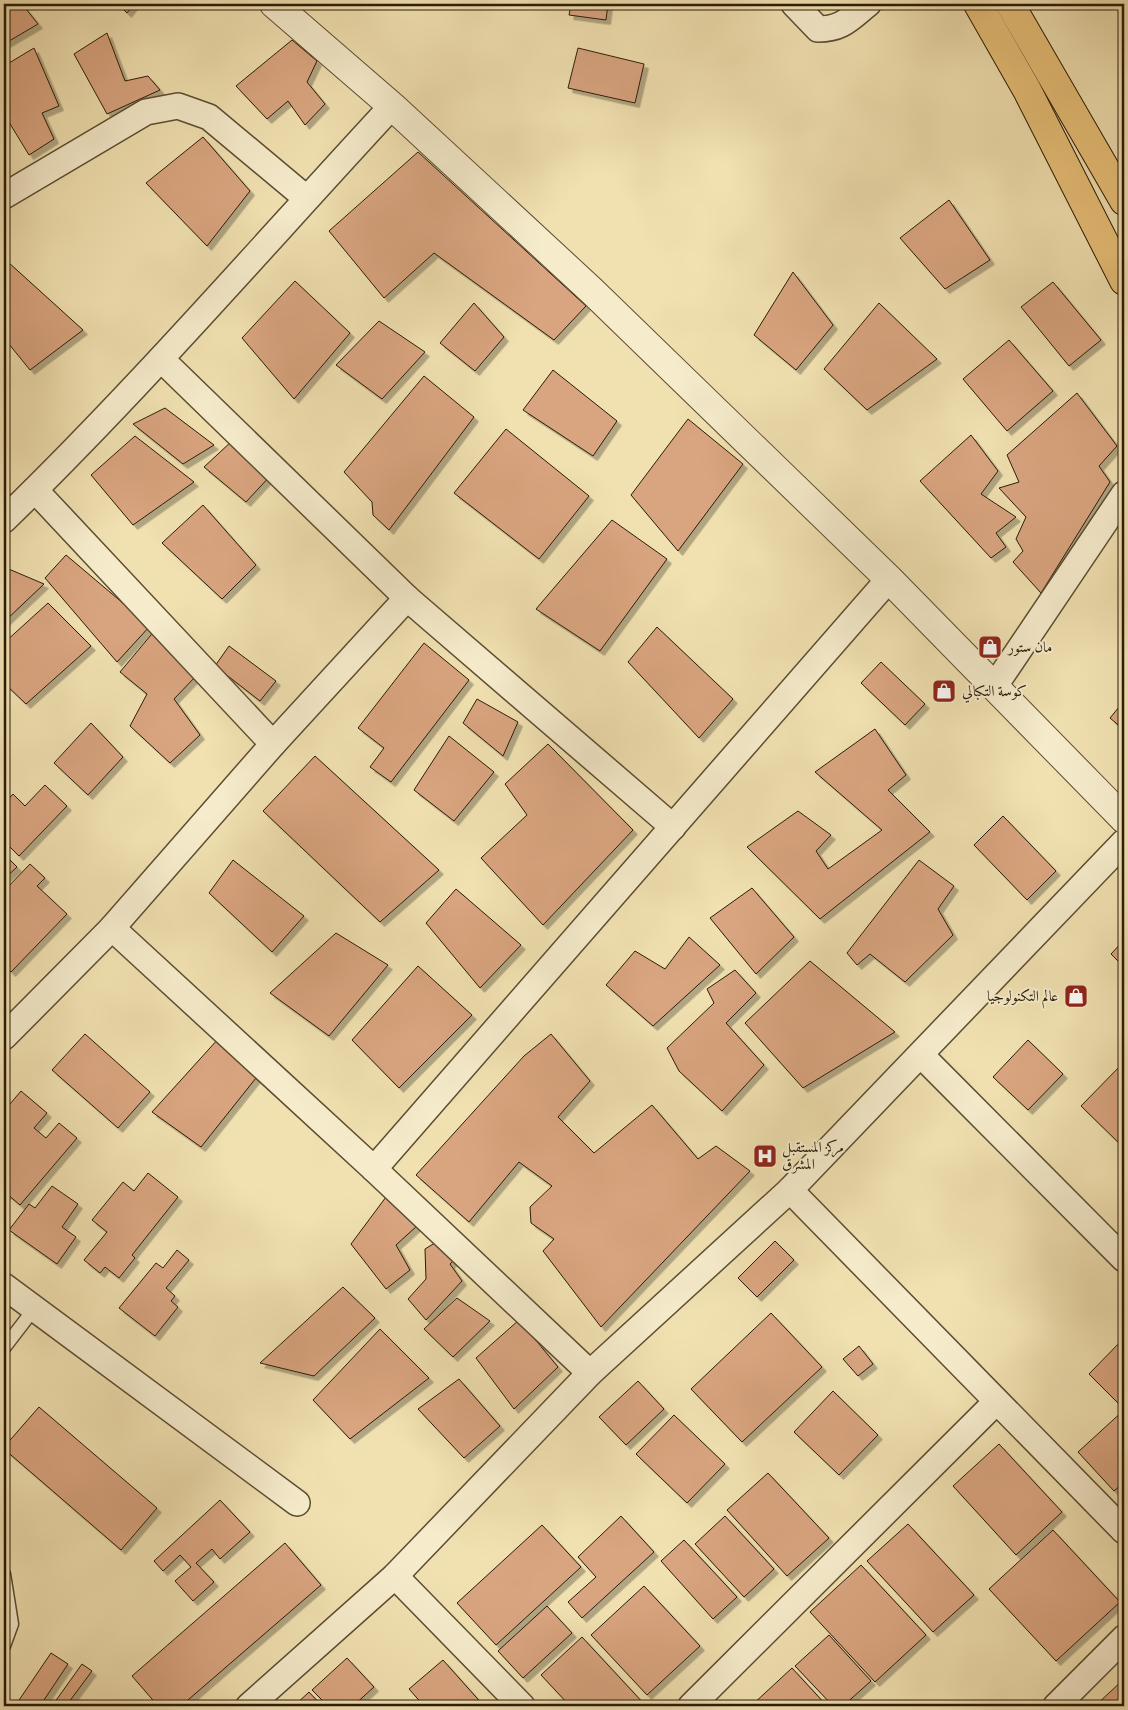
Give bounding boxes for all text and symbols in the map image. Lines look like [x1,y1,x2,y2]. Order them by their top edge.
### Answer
shop icon: مان ستور [977,634,1003,660]
place label: مان ستور [1006,638,1052,657]
shop icon: كوسة التكبالي [931,678,957,704]
place label: كوسة التكبالي [962,682,1027,703]
shop icon: عالم التكنولوجيا [1063,983,1089,1009]
place label: عالم التكنولوجيا [987,987,1058,1009]
place label: مركز المستقبل المشرق [782,1138,844,1174]
hospital icon: مركز المستقبل المشرق [752,1143,778,1169]

